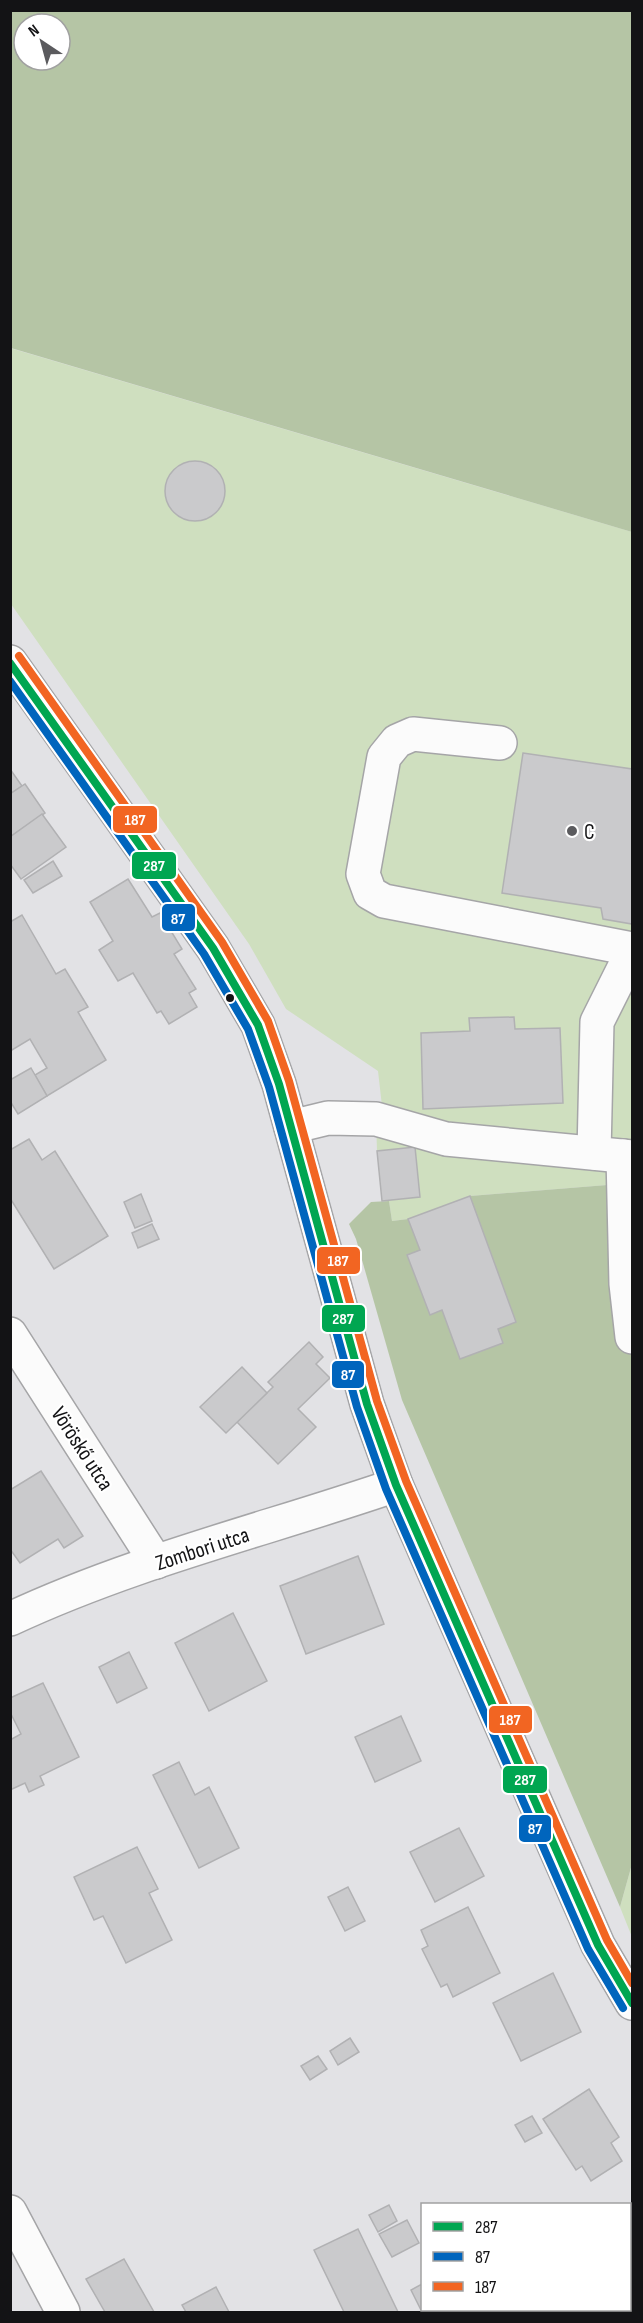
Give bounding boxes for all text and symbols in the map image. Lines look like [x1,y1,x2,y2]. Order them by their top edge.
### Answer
north arrow [12,12,72,72]
text: N [25,21,43,41]
line badge: 187 [112,805,158,834]
text: 187 [125,811,145,830]
place label: C [584,819,595,846]
marker: C [565,824,579,838]
line badge: 287 [131,851,177,880]
text: 287 [143,857,165,876]
line badge: 87 [161,903,196,932]
text: 87 [171,910,185,929]
unlabelled marker [224,992,236,1004]
line badge: 187 [316,1246,361,1275]
text: 187 [328,1252,348,1271]
line badge: 287 [321,1304,366,1333]
text: 287 [332,1310,354,1329]
line badge: 87 [331,1360,365,1389]
text: 87 [341,1366,355,1385]
street label: Vöröskő utca [45,1402,119,1496]
street label: Zombori utca [152,1522,253,1577]
line badge: 187 [488,1705,533,1734]
text: 187 [500,1711,520,1730]
line badge: 287 [502,1765,548,1794]
text: 287 [514,1771,536,1790]
line badge: 87 [518,1814,552,1843]
text: 87 [528,1820,542,1839]
legend [421,2203,631,2311]
text: 287 [475,2217,498,2238]
text: 87 [475,2247,491,2268]
text: 187 [475,2277,497,2298]

